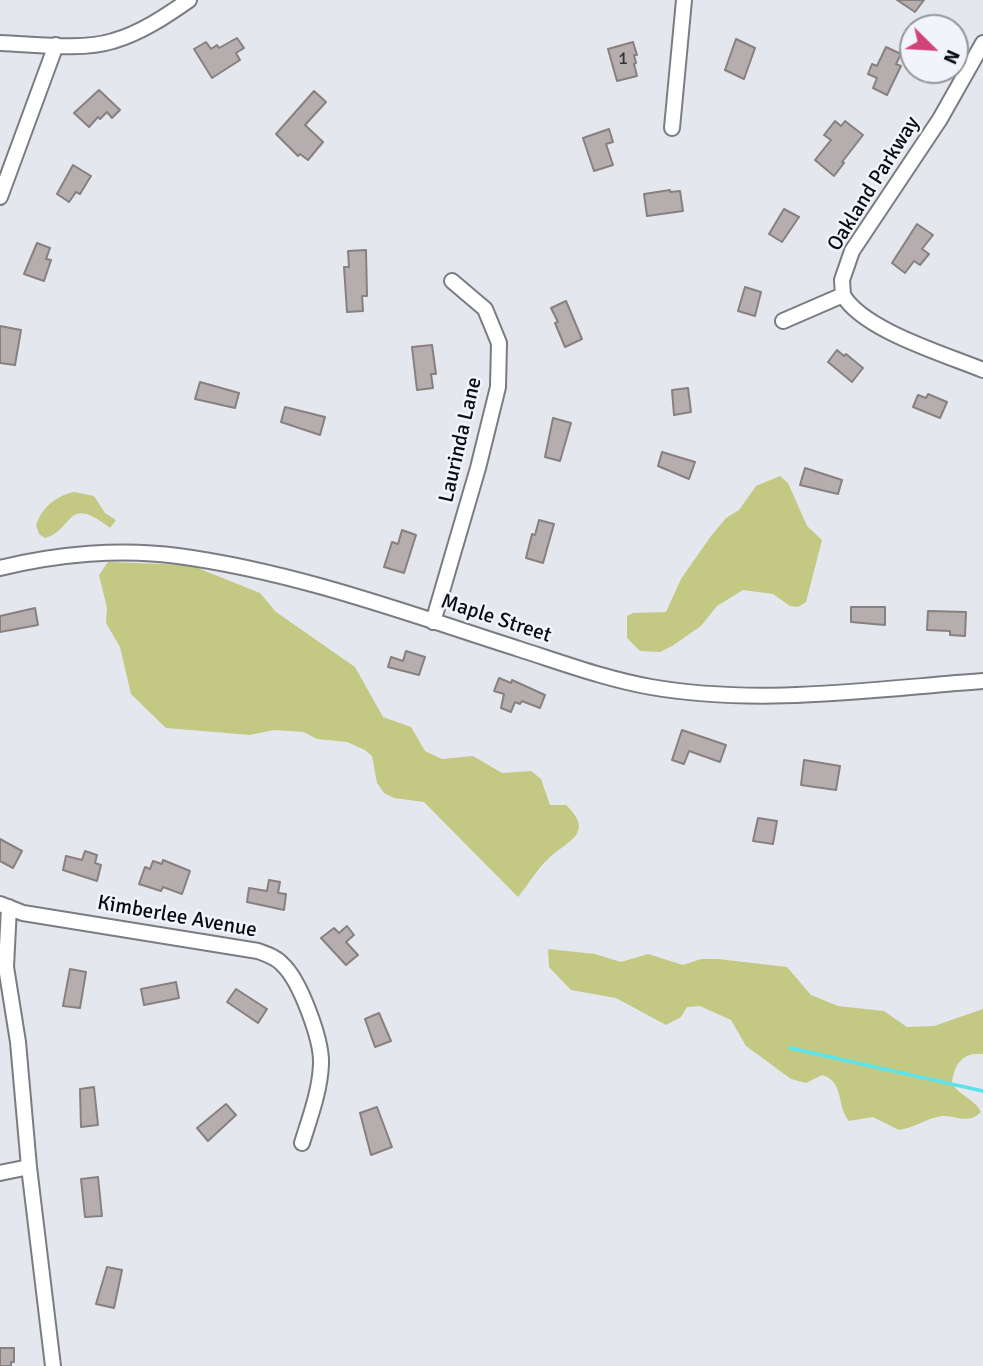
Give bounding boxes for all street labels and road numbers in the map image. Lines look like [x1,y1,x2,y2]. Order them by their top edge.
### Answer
street label: Oakland Parkway [823,112,925,256]
street label: Laurinda Lane [434,375,488,505]
street label: Maple Street [438,589,554,649]
street label: Kimberlee Avenue [95,891,259,943]

